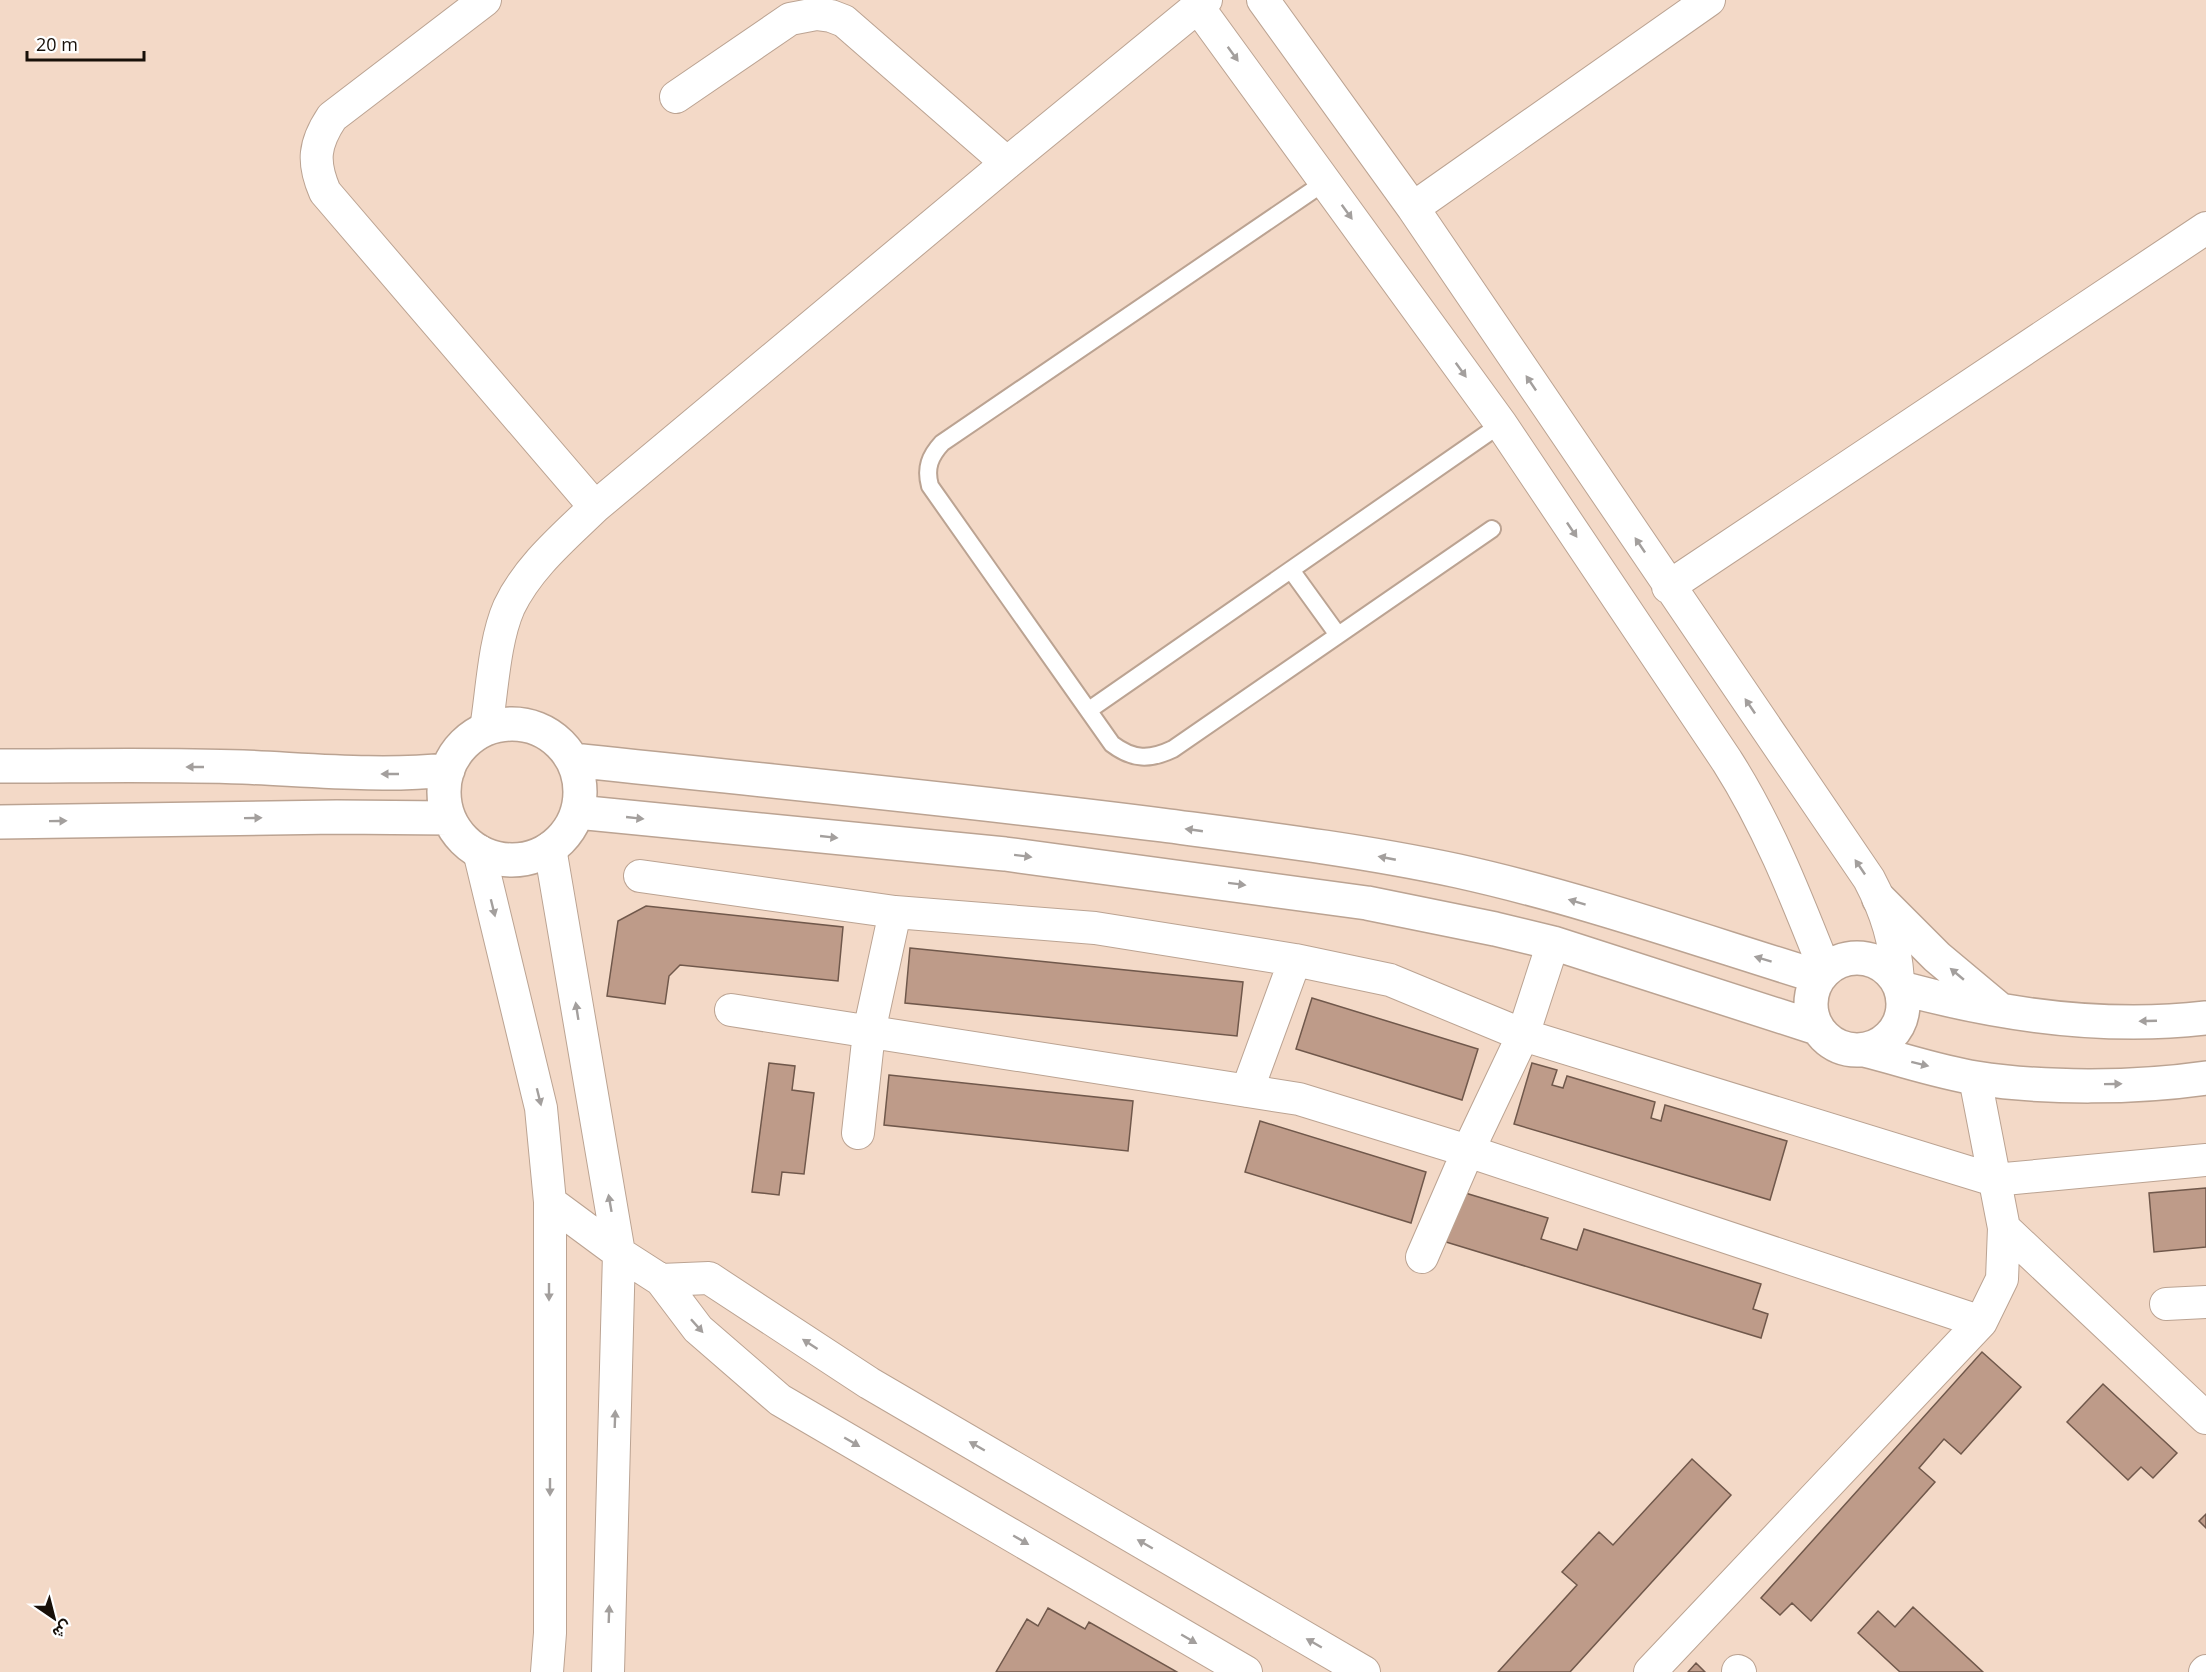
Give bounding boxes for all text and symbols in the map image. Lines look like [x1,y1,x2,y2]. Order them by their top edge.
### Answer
scale bar [27,24,144,62]
text: 20 m [36,32,78,56]
one-way arrow [1227,46,1239,62]
one-way arrow [1341,204,1353,220]
one-way arrow [1455,362,1467,377]
one-way arrow [1526,375,1537,391]
one-way arrow [1566,522,1578,538]
one-way arrow [1634,537,1646,553]
one-way arrow [1744,698,1756,714]
one-way arrow [185,762,204,772]
one-way arrow [380,769,399,779]
one-way arrow [244,813,263,823]
one-way arrow [626,813,645,822]
one-way arrow [49,817,68,826]
one-way arrow [1185,825,1204,834]
one-way arrow [820,832,839,842]
one-way arrow [1014,852,1033,861]
one-way arrow [1377,853,1396,862]
one-way arrow [1854,859,1866,875]
one-way arrow [1228,880,1247,889]
one-way arrow [1568,897,1586,906]
one-way arrow [488,899,498,917]
one-way arrow [1754,954,1772,963]
one-way arrow [1950,968,1965,981]
one-way arrow [572,1002,581,1021]
one-way arrow [2138,1016,2157,1025]
one-way arrow [1911,1059,1930,1069]
one-way arrow [2104,1079,2123,1089]
one-way arrow [534,1088,544,1107]
one-way arrow [605,1194,614,1213]
one-way arrow [544,1282,554,1301]
one-way arrow [690,1318,703,1333]
one-way arrow [802,1339,819,1350]
one-way arrow [610,1409,619,1428]
one-way arrow [844,1437,861,1447]
one-way arrow [968,1441,985,1451]
one-way arrow [545,1477,555,1496]
one-way arrow [1013,1535,1029,1546]
one-way arrow [1136,1539,1153,1549]
north arrow [24,1588,84,1648]
one-way arrow [605,1604,614,1623]
text: ش [48,1616,77,1645]
one-way arrow [1181,1633,1197,1644]
one-way arrow [1305,1638,1322,1648]

